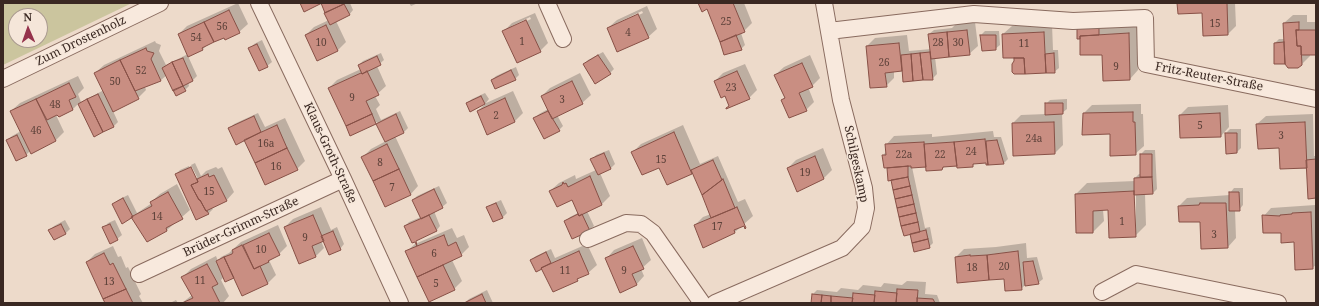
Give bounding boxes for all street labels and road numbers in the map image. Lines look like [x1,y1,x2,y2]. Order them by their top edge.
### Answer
street label: Zum Drostenholz [33,13,129,69]
street label: Fritz-Reuter-Straße [1154,59,1264,95]
street label: Klaus-Groth-Straße [300,100,360,206]
street label: Schilgeskamp [841,124,871,204]
street label: Brüder-Grimm-Straße [181,194,301,260]

